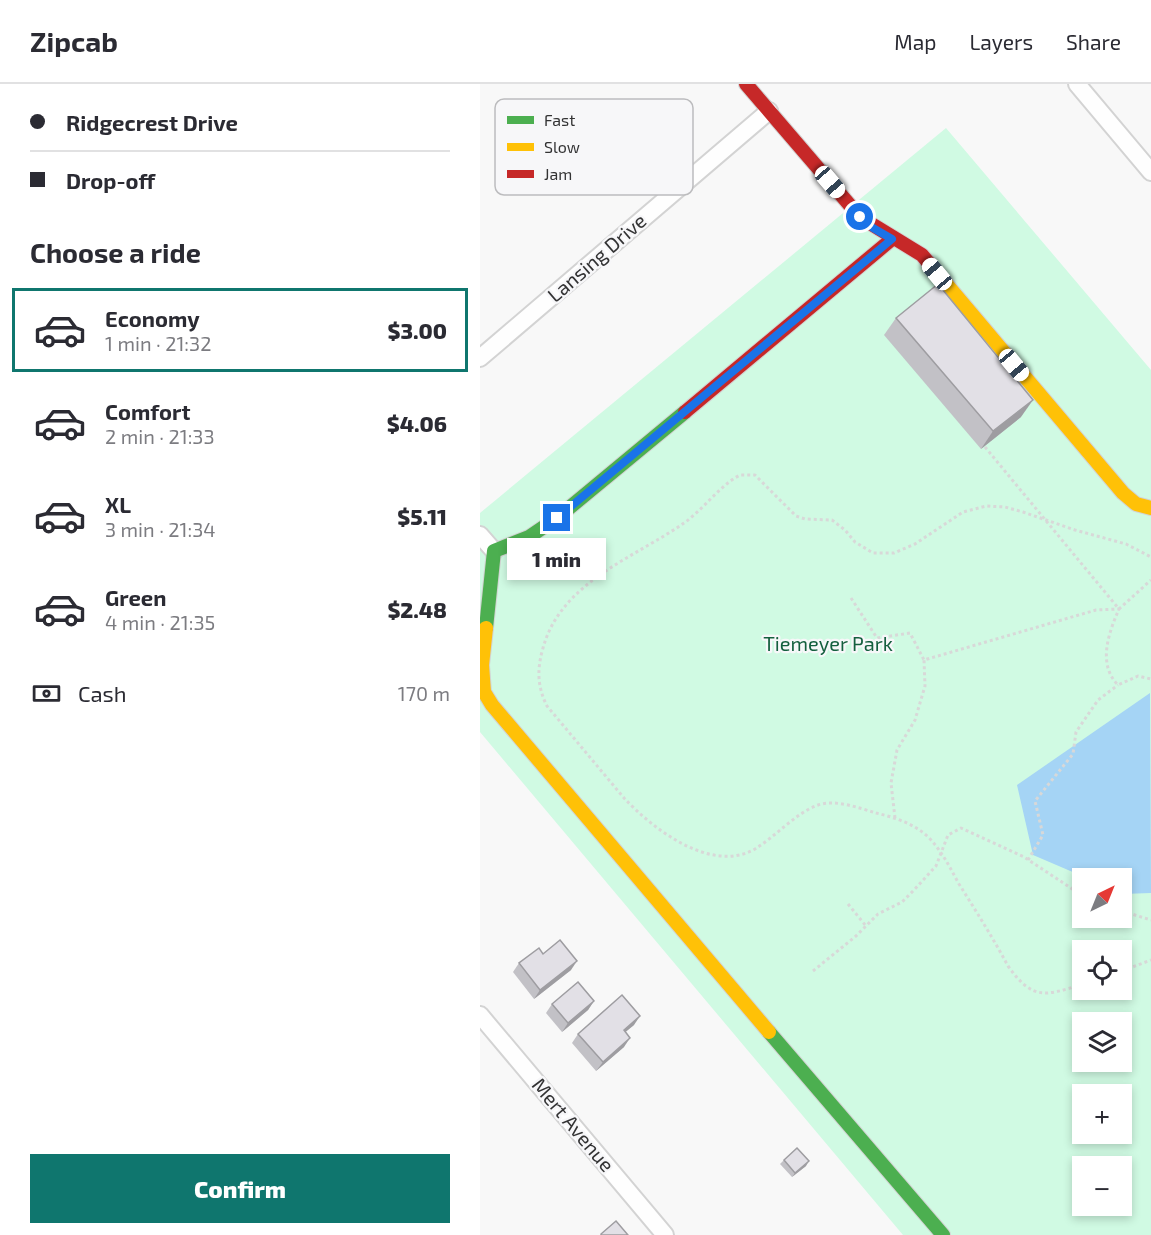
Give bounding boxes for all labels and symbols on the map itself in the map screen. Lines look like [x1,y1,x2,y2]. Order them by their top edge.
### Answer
legend [495,99,693,195]
text: Fast [544,110,575,129]
text: Slow [544,137,580,156]
car [811,163,849,201]
text: Jam [544,164,572,183]
route start [846,203,873,230]
street label: Lansing Drive [542,208,651,307]
car [919,254,955,294]
car [996,345,1032,385]
route end [543,504,570,531]
callout: 1 min [508,539,607,581]
park label: Tiemeyer Park [763,631,893,655]
north arrow [1072,868,1132,928]
street label: Mert Avenue [528,1073,620,1176]

